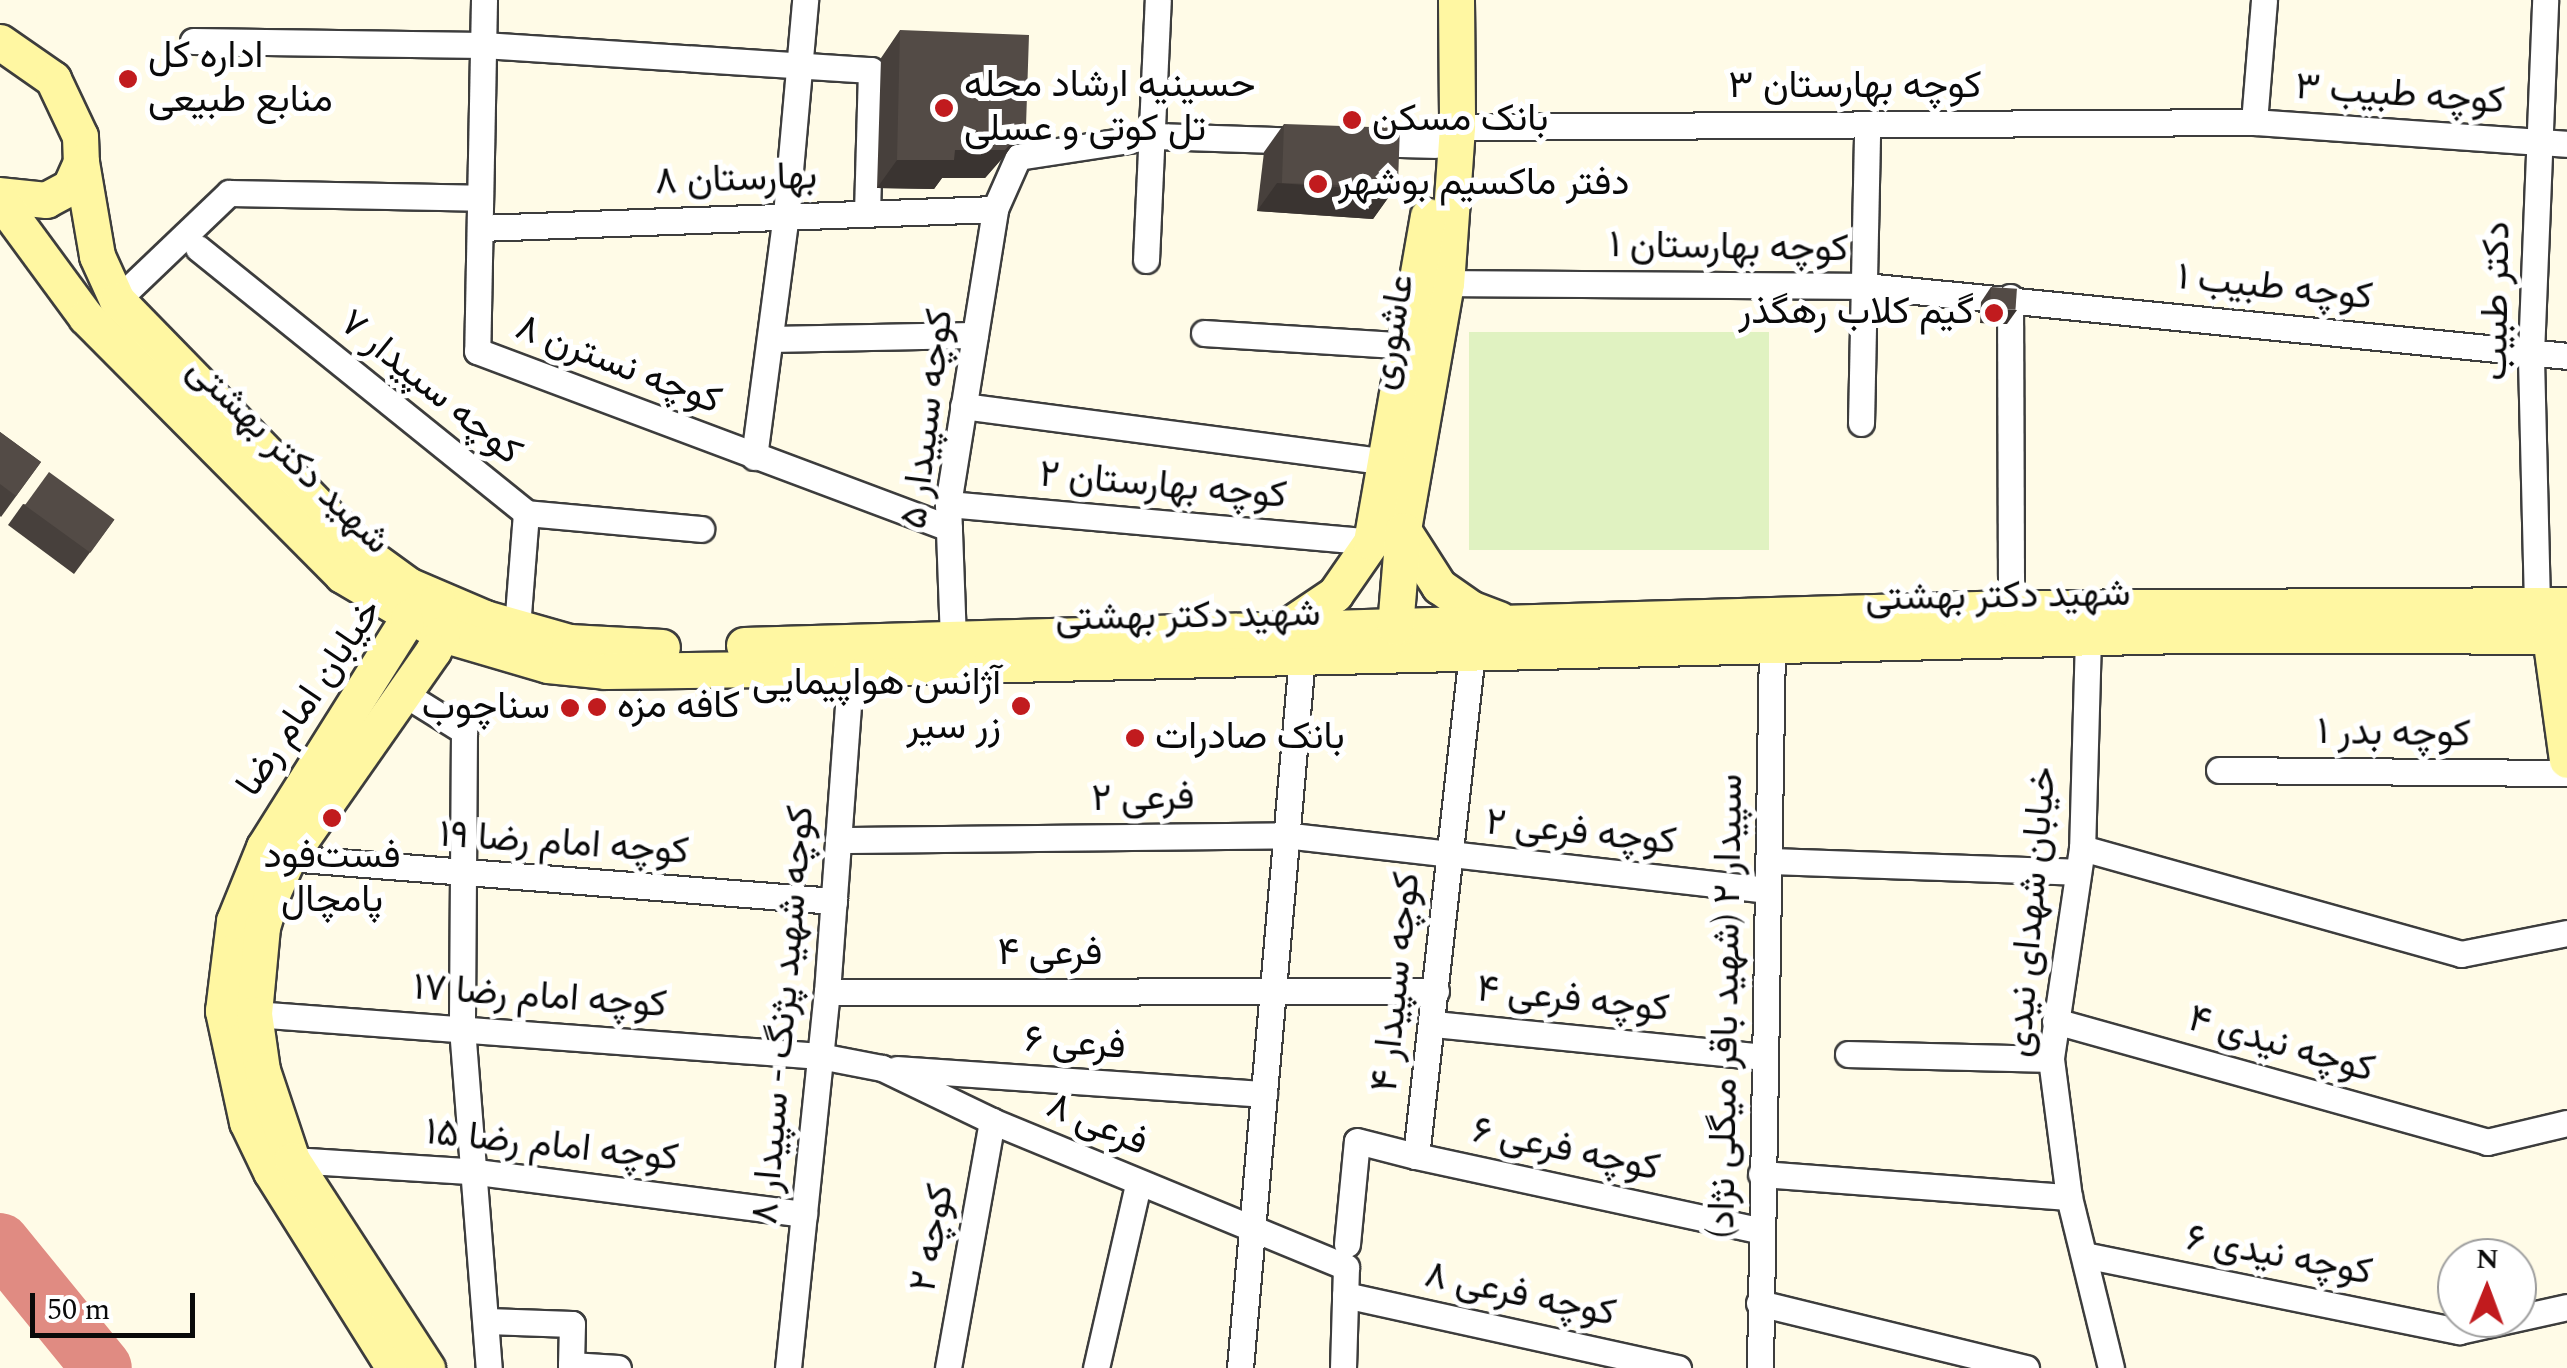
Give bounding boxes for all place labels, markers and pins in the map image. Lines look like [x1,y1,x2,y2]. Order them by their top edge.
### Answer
place label: اداره کل منابع طبیعی [148,34,333,123]
place label: حسینیه ارشاد محله تل کوتی و عسلی [964,63,1256,152]
marker: اداره کل منابع طبیعی [117,68,139,90]
marker: حسینیه ارشاد محله تل کوتی و عسلی [933,97,955,119]
place label: بانک مسکن [1372,97,1548,143]
marker: بانک مسکن [1341,109,1363,131]
place label: دفتر ماکسیم بوشهر [1338,161,1630,207]
marker: دفتر ماکسیم بوشهر [1307,173,1329,195]
place label: گیم کلاب رهگذر [1738,290,1974,336]
marker: گیم کلاب رهگذر [1983,302,2005,324]
place label: آژانس هواپیمایی زر سیر [752,661,1001,751]
place label: کافه مزه [617,684,740,730]
place label: سناچوب [422,685,550,731]
marker: آژانس هواپیمایی زر سیر [1010,695,1032,717]
marker: کافه مزه [586,696,608,718]
marker: سناچوب [559,697,581,719]
place label: بانک صادرات [1155,715,1345,761]
marker: بانک صادرات [1124,727,1146,749]
marker: فست‌فود پامچال [321,807,343,829]
place label: فست‌فود پامچال [263,834,401,924]

